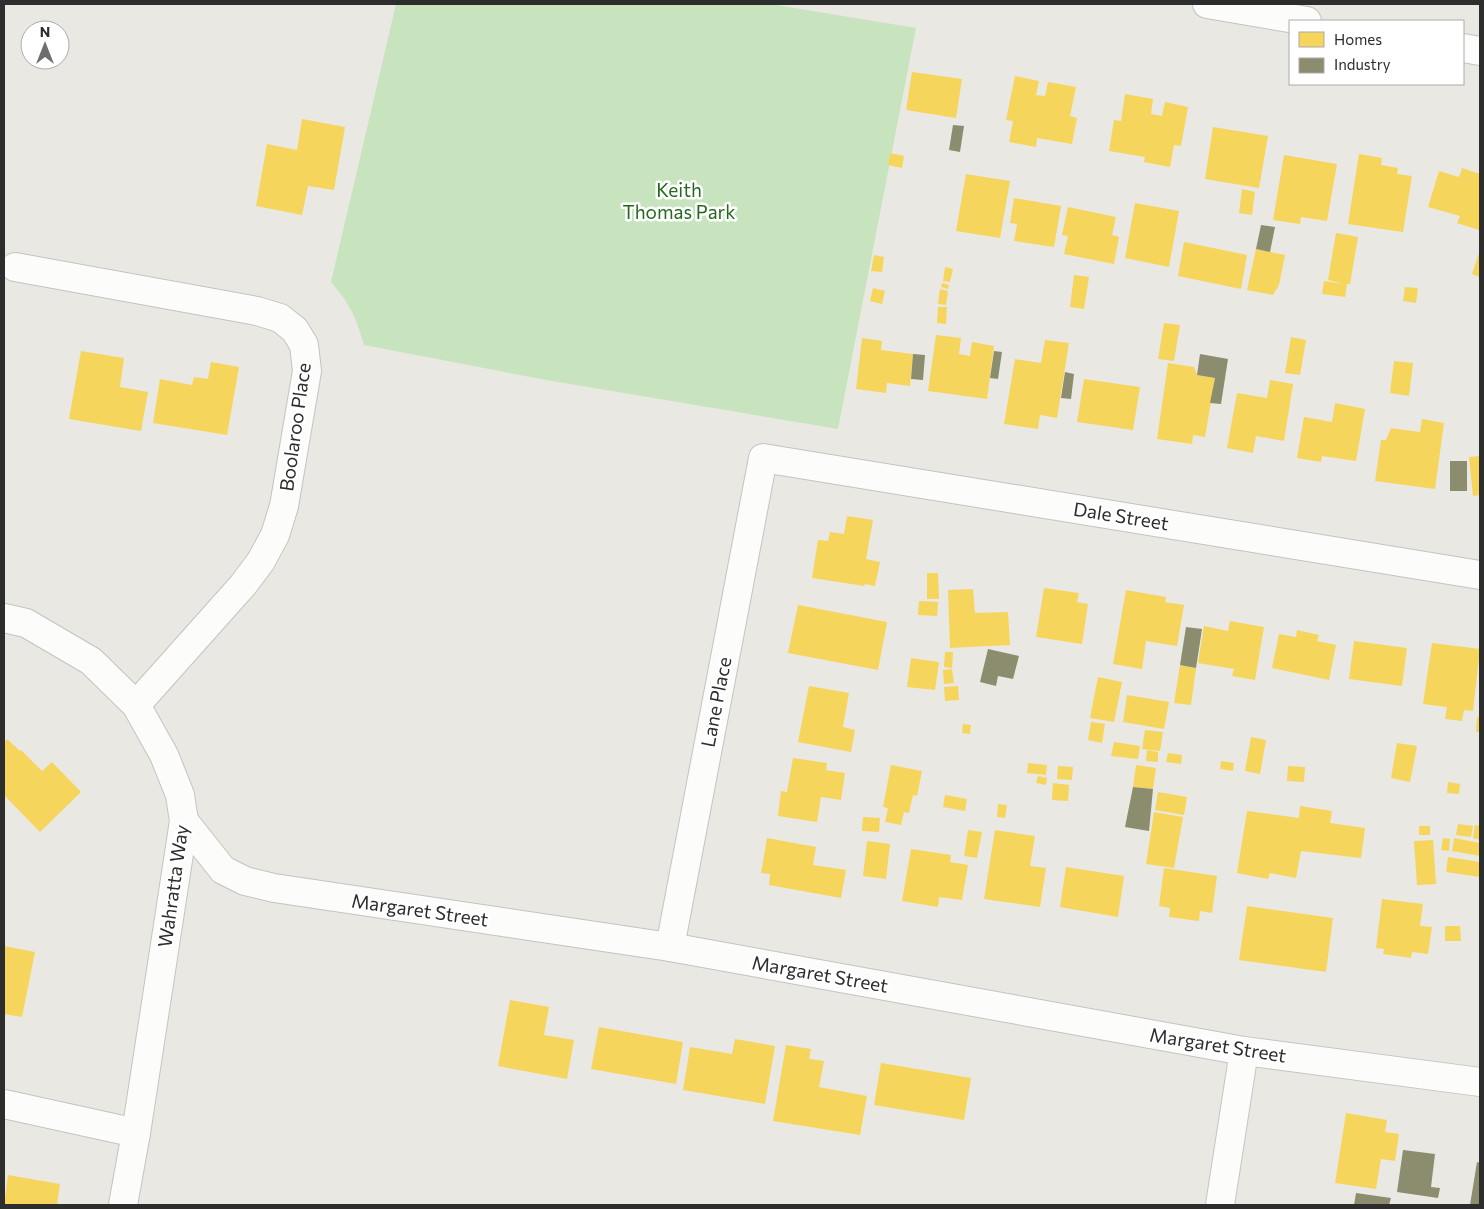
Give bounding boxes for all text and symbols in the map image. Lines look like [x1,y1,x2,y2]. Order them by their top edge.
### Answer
north arrow [20,20,70,70]
legend [1289,20,1464,85]
text: N [40,23,50,40]
text: Homes [1334,30,1382,48]
text: Industry [1334,55,1391,73]
park label: Keith Thomas Park [623,178,735,223]
street label: Boolaroo Place [274,361,315,493]
street label: Dale Street [1072,497,1171,534]
street label: Lane Place [695,655,736,749]
street label: Wahratta Way [153,823,193,949]
street label: Margaret Street [350,889,490,931]
street label: Margaret Street [750,950,890,997]
street label: Margaret Street [1148,1022,1288,1067]

